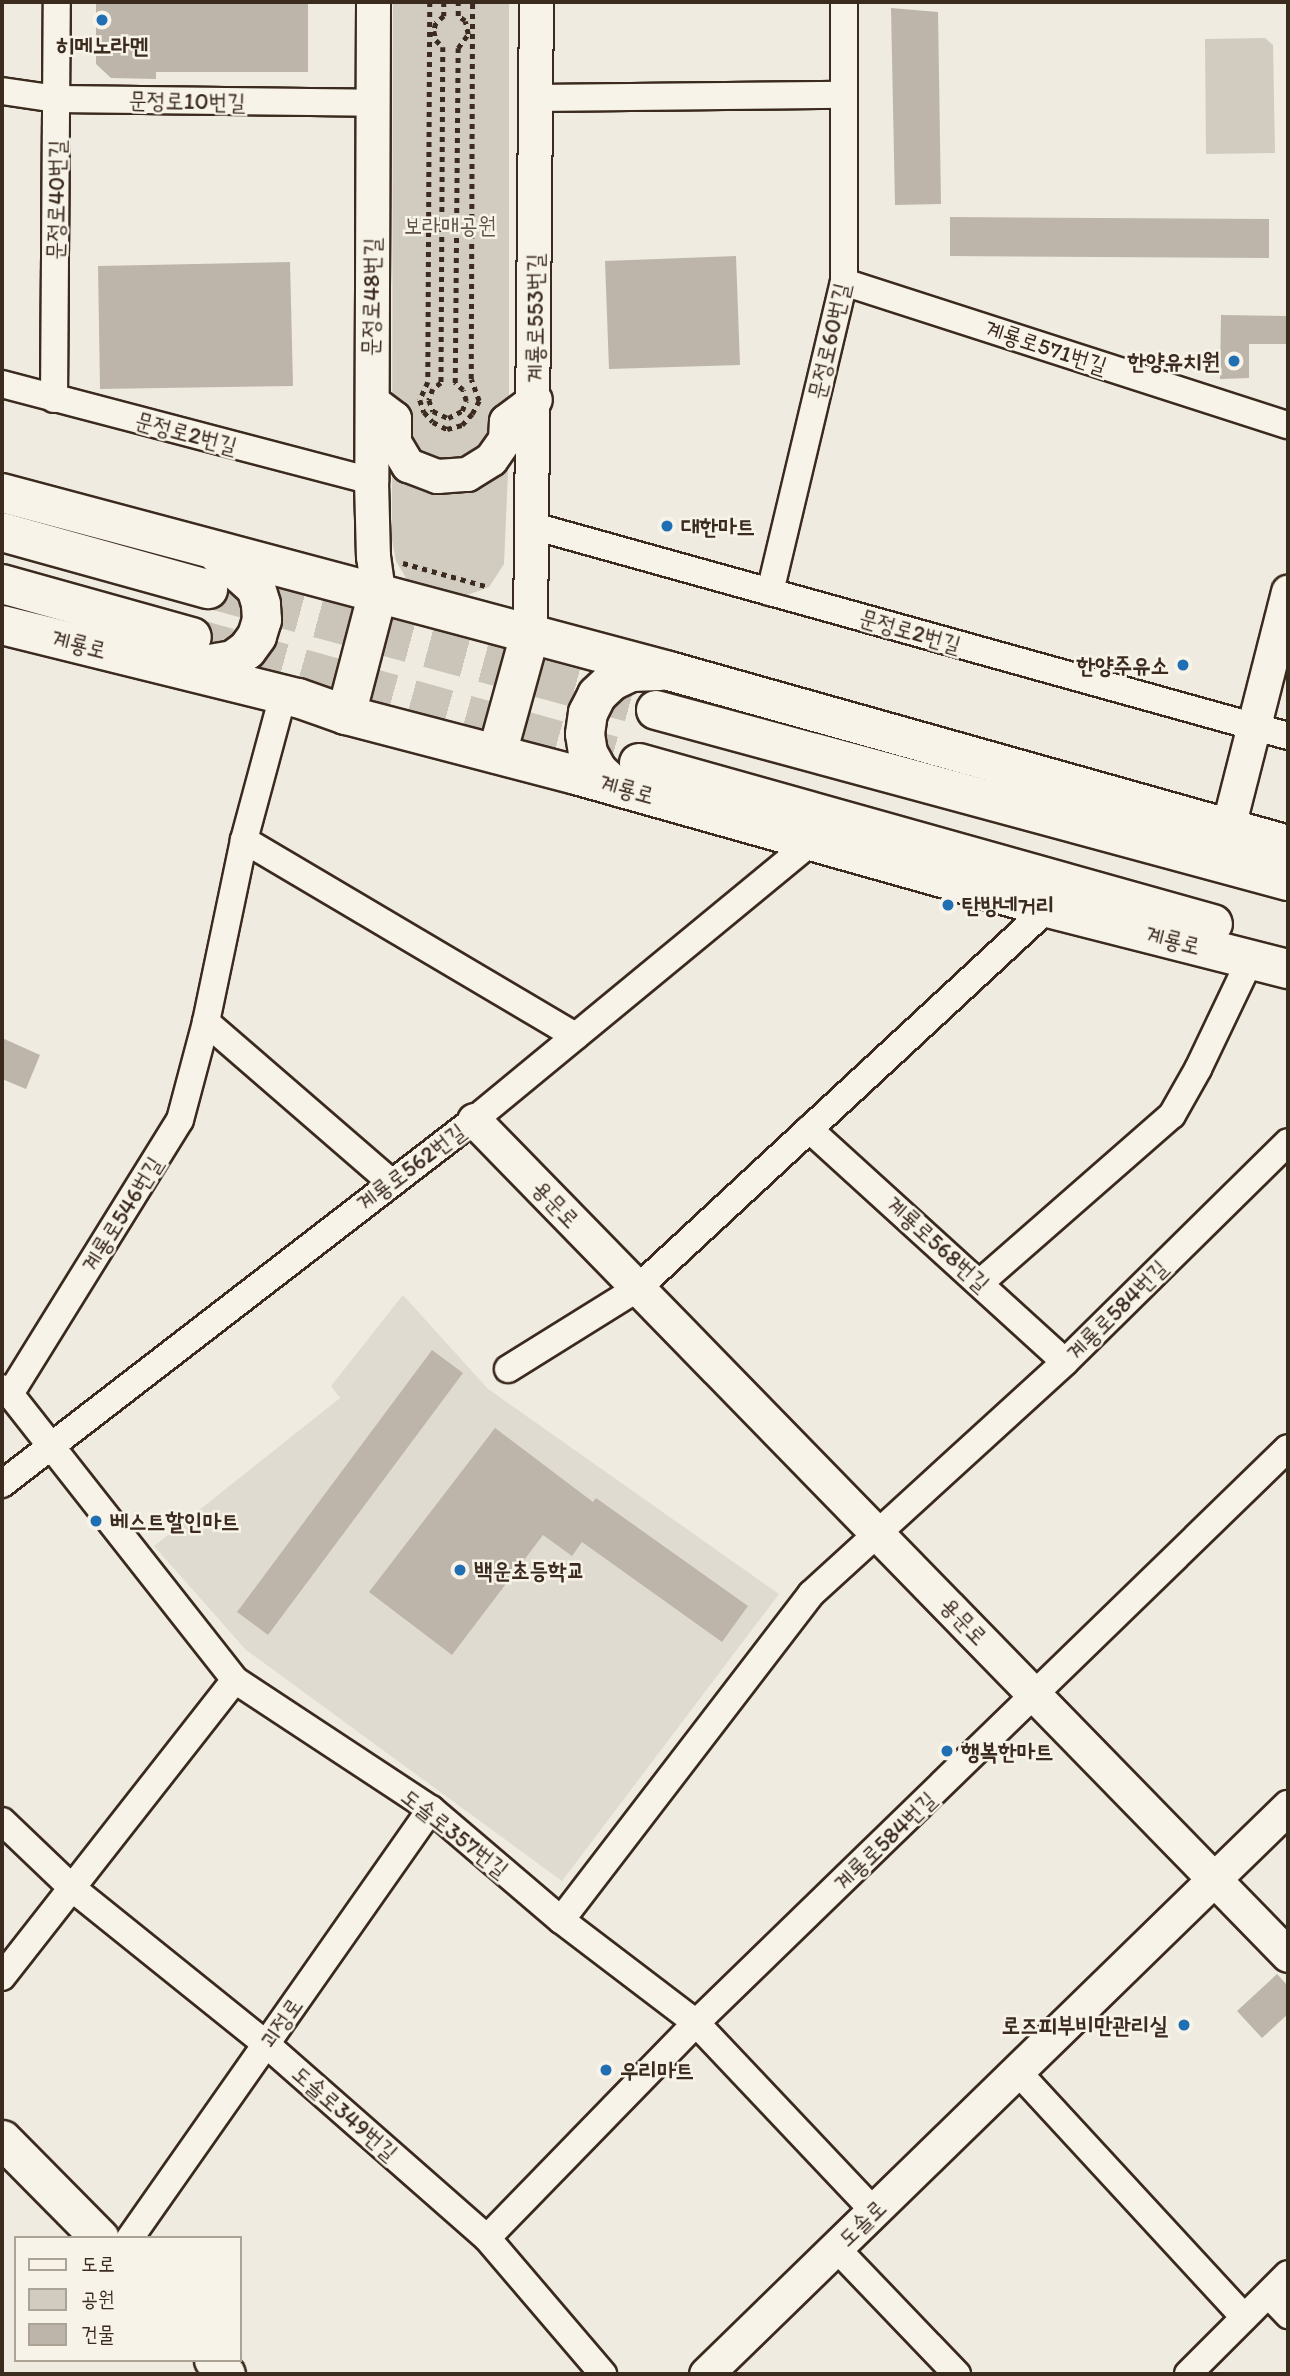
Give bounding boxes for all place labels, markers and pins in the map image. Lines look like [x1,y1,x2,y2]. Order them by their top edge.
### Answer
marker: 히메노라멘 [94,12,110,28]
place label: 히메노라멘 [56,31,148,59]
place label: 한양유치원 [1127,347,1220,375]
marker: 한양유치원 [1226,353,1242,369]
place label: 대한마트 [681,512,755,540]
marker: 대한마트 [659,518,675,534]
place label: 한양주유소 [1076,651,1169,679]
marker: 한양주유소 [1175,657,1191,673]
place label: 탄방네거리 [962,891,1055,919]
marker: 탄방네거리 [940,897,956,913]
place label: 베스트할인마트 [110,1507,240,1535]
marker: 베스트할인마트 [88,1513,104,1529]
place label: 백운초등학교 [474,1556,585,1584]
marker: 백운초등학교 [452,1562,468,1578]
place label: 행복한마트 [961,1737,1054,1765]
marker: 행복한마트 [939,1743,955,1759]
place label: 로즈피부비만관리실 [1001,2011,1168,2039]
marker: 로즈피부비만관리실 [1174,2015,1194,2035]
place label: 우리마트 [620,2056,694,2084]
marker: 우리마트 [598,2062,614,2078]

